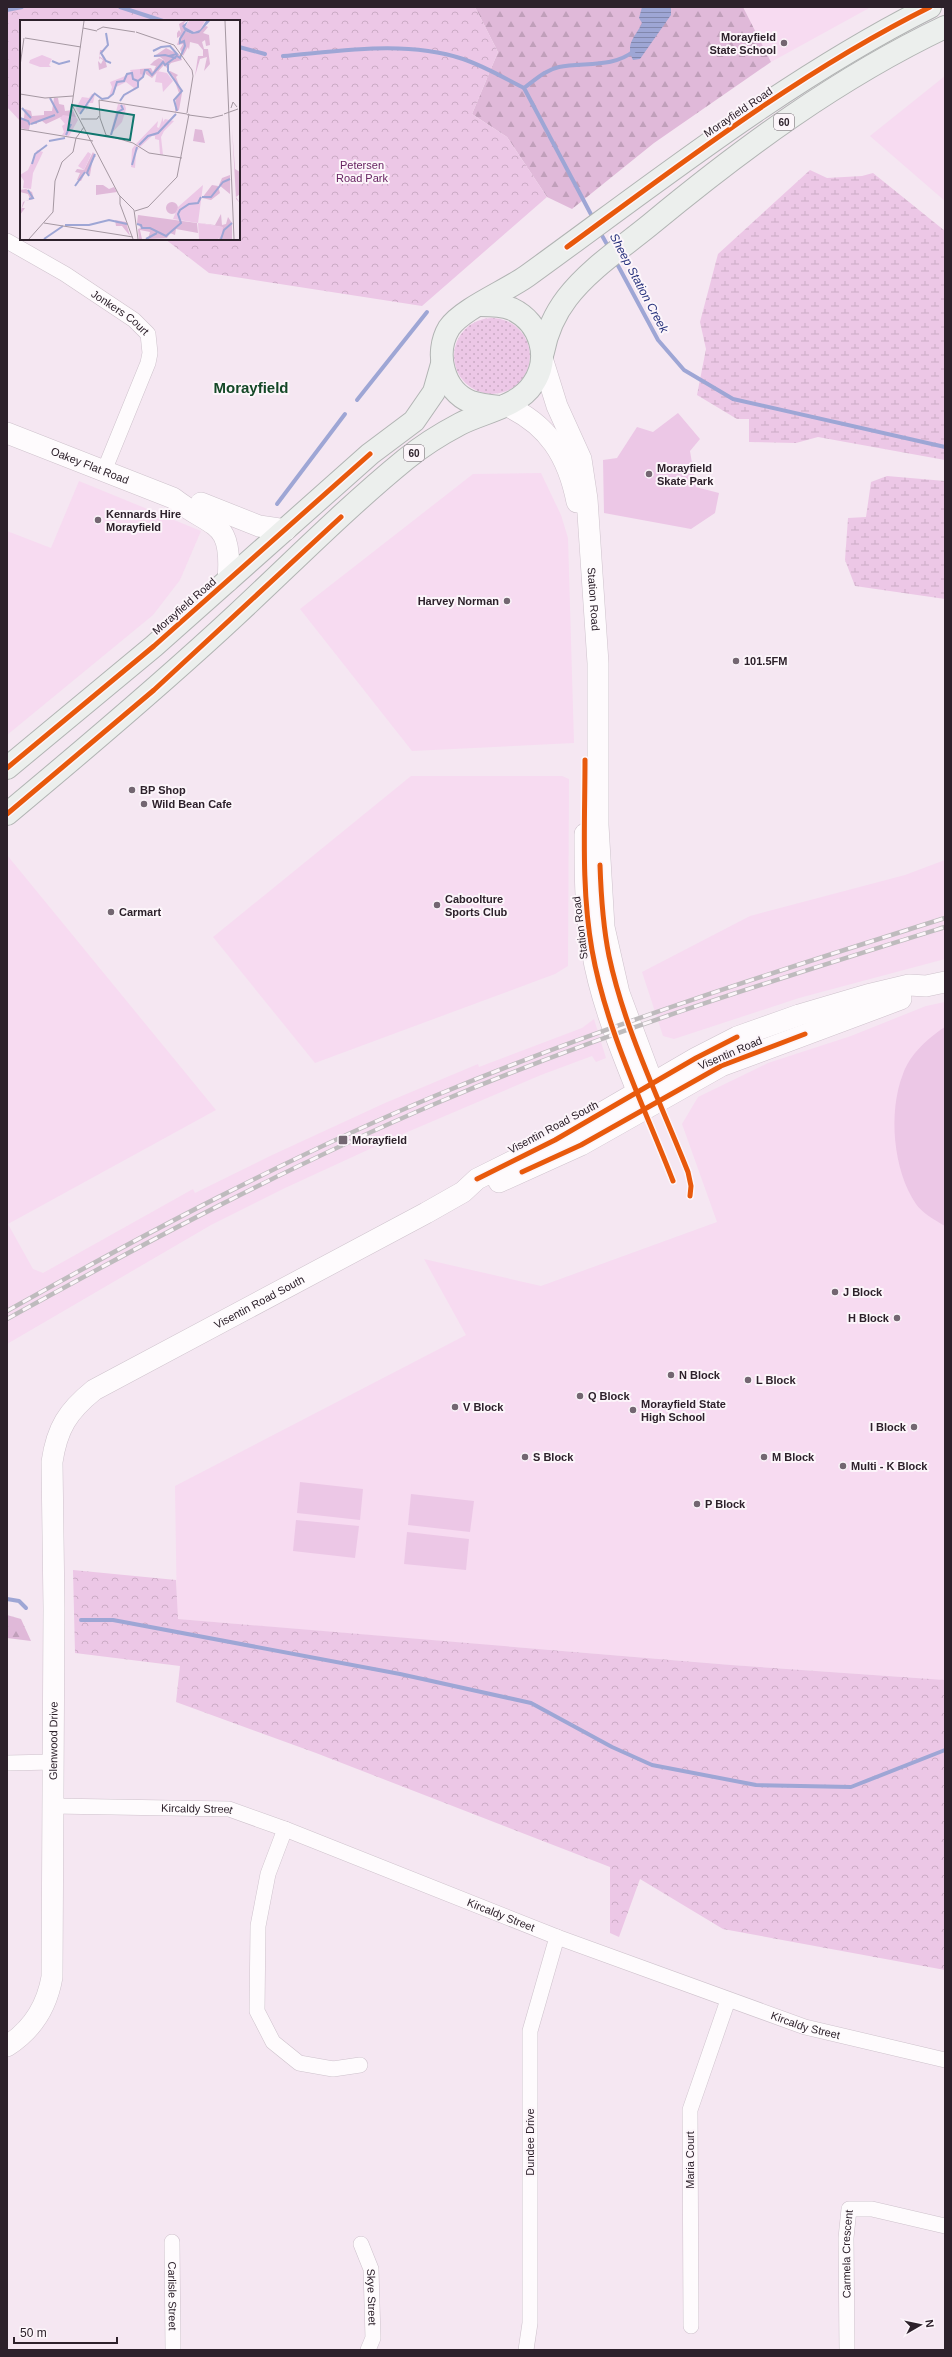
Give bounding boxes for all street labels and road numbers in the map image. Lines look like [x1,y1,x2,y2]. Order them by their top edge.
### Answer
street label: Morayfield Road [701,85,775,139]
road number: 60 [774,114,794,130]
street label: Jonkers Court [89,287,151,337]
street label: Oakey Flat Road [49,445,131,486]
road number: 60 [404,445,424,461]
street label: Station Road [586,567,602,631]
street label: Morayfield Road [150,575,218,637]
street label: Station Road [570,896,590,960]
street label: Visentin Road [696,1034,764,1072]
street label: Visentin Road South [506,1098,600,1156]
street label: Visentin Road South [212,1273,306,1331]
street label: Glenwood Drive [47,1702,59,1780]
street label: Kircaldy Street [161,1802,235,1816]
street label: Kircaldy Street [466,1896,537,1934]
street label: Kircaldy Street [769,2009,841,2041]
street label: Dundee Drive [524,2108,536,2176]
street label: Maria Court [684,2131,696,2189]
street label: Carmela Crescent [840,2209,855,2298]
street label: Carlisle Street [166,2261,179,2331]
street label: Skye Street [365,2268,379,2326]

